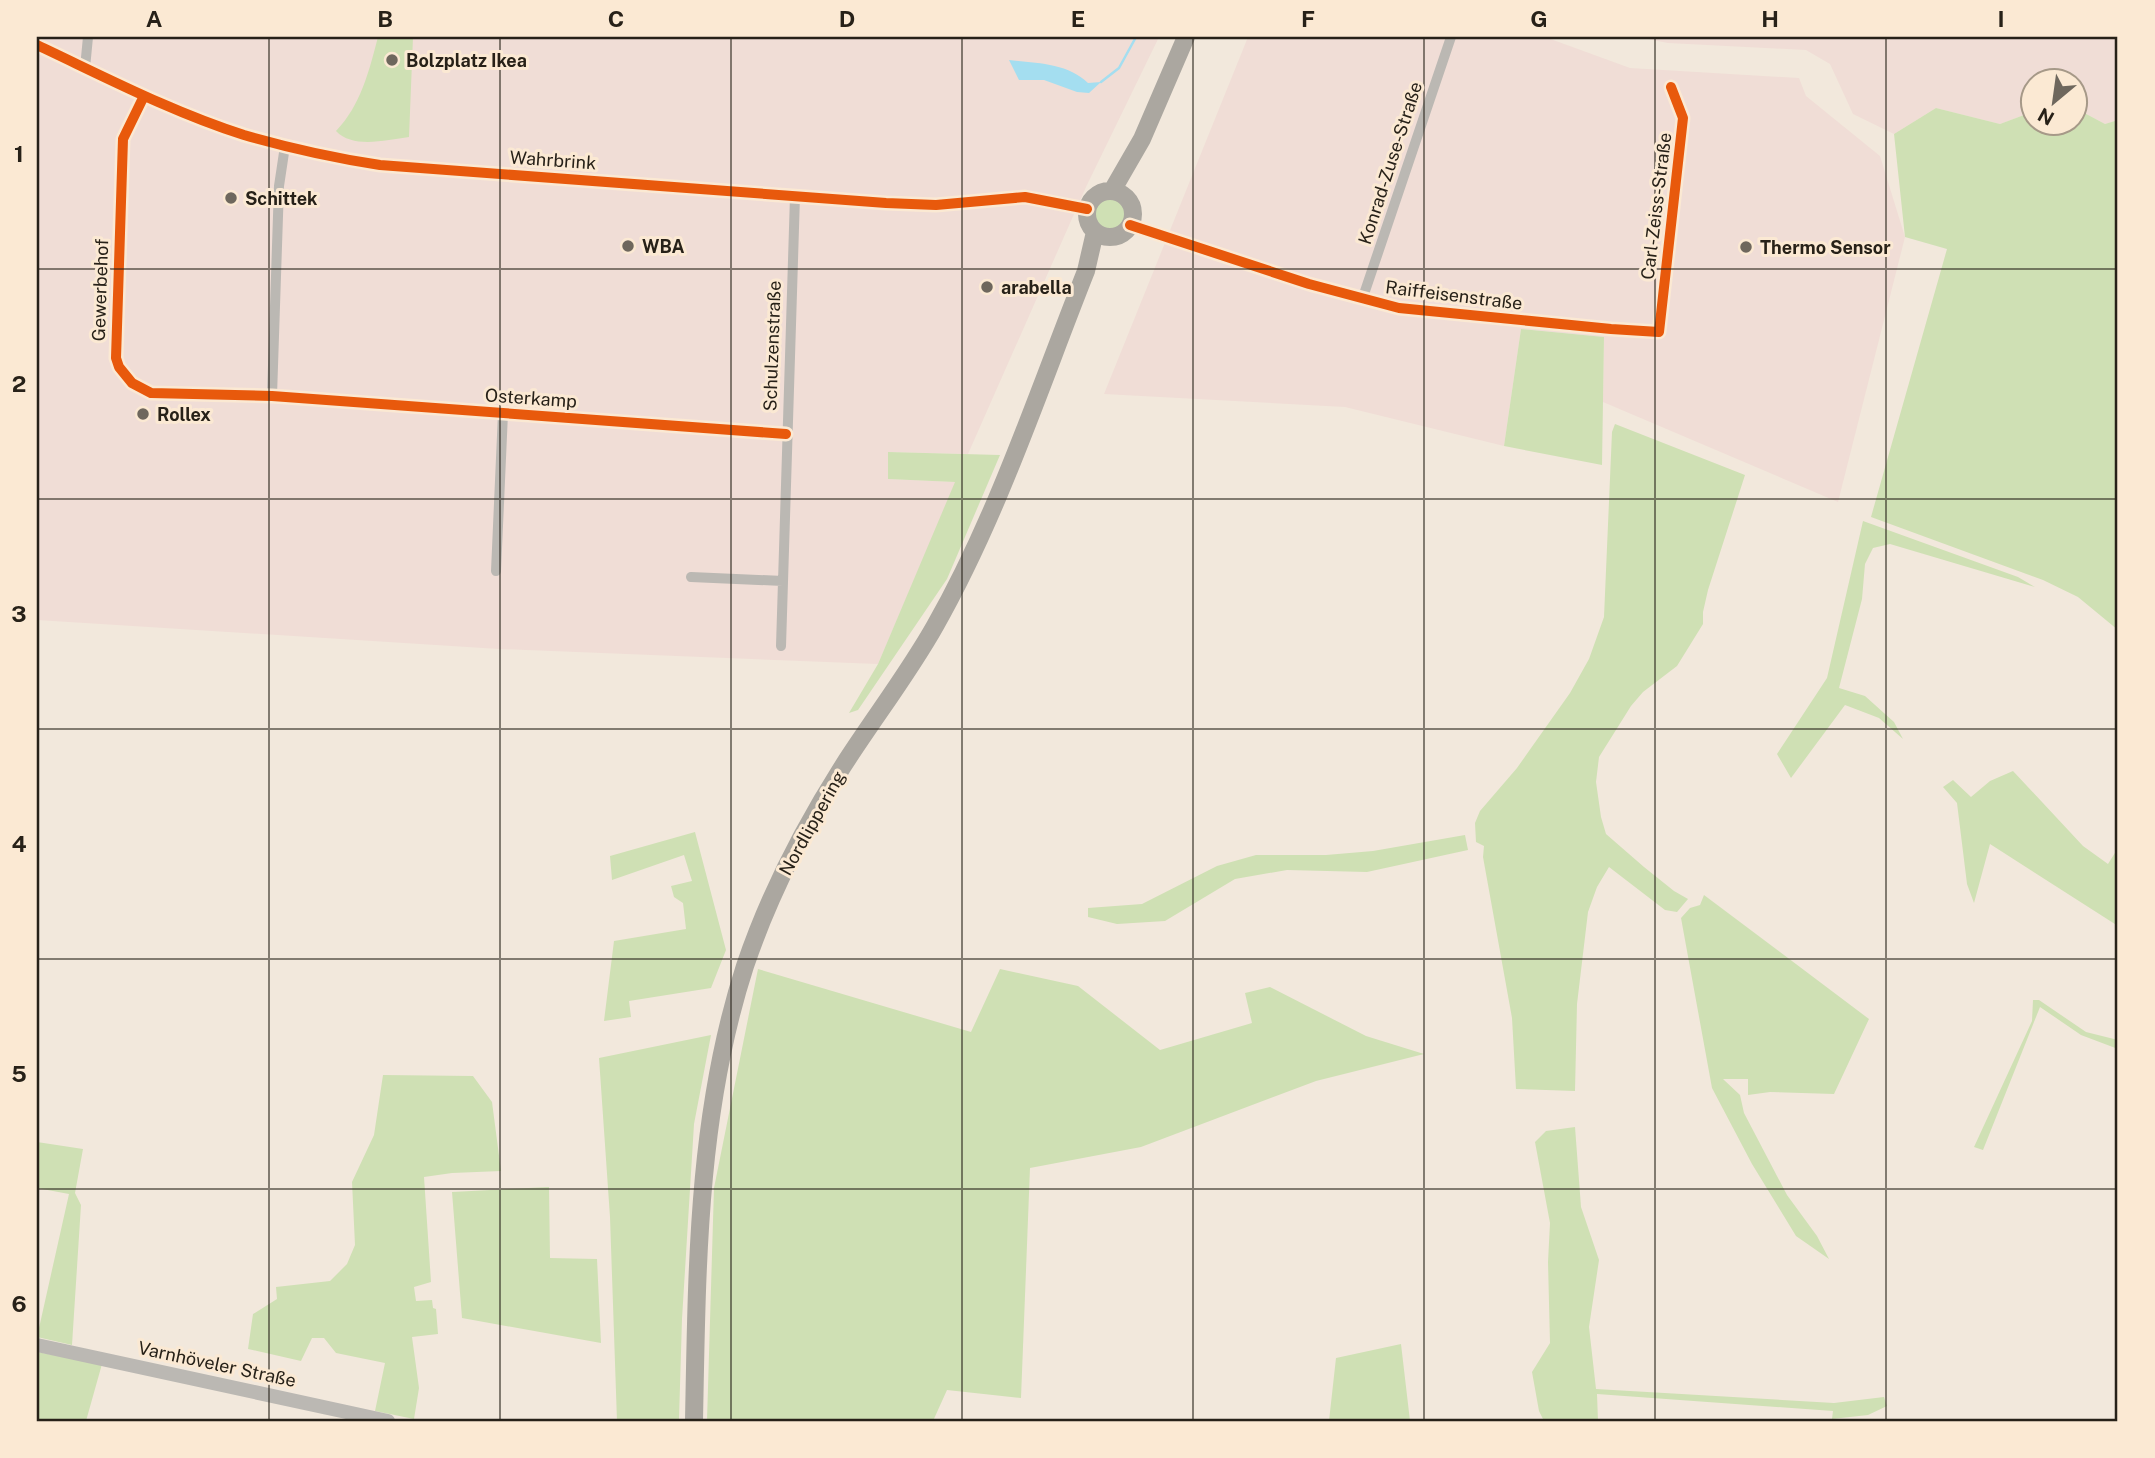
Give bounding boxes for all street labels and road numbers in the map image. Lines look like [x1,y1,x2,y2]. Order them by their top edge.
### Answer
street label: Konrad-Zuse-Straße [1354,79,1426,247]
street label: Carl-Zeiss-Straße [1637,131,1675,281]
street label: Wahrbrink [509,147,597,173]
street label: Gewerbehof [88,238,112,342]
street label: Raiffeisenstraße [1384,276,1524,314]
street label: Schulzenstraße [759,280,785,412]
street label: Osterkamp [484,384,578,412]
street label: Nordlippering [775,767,849,879]
street label: Varnhöveler Straße [136,1337,298,1391]

